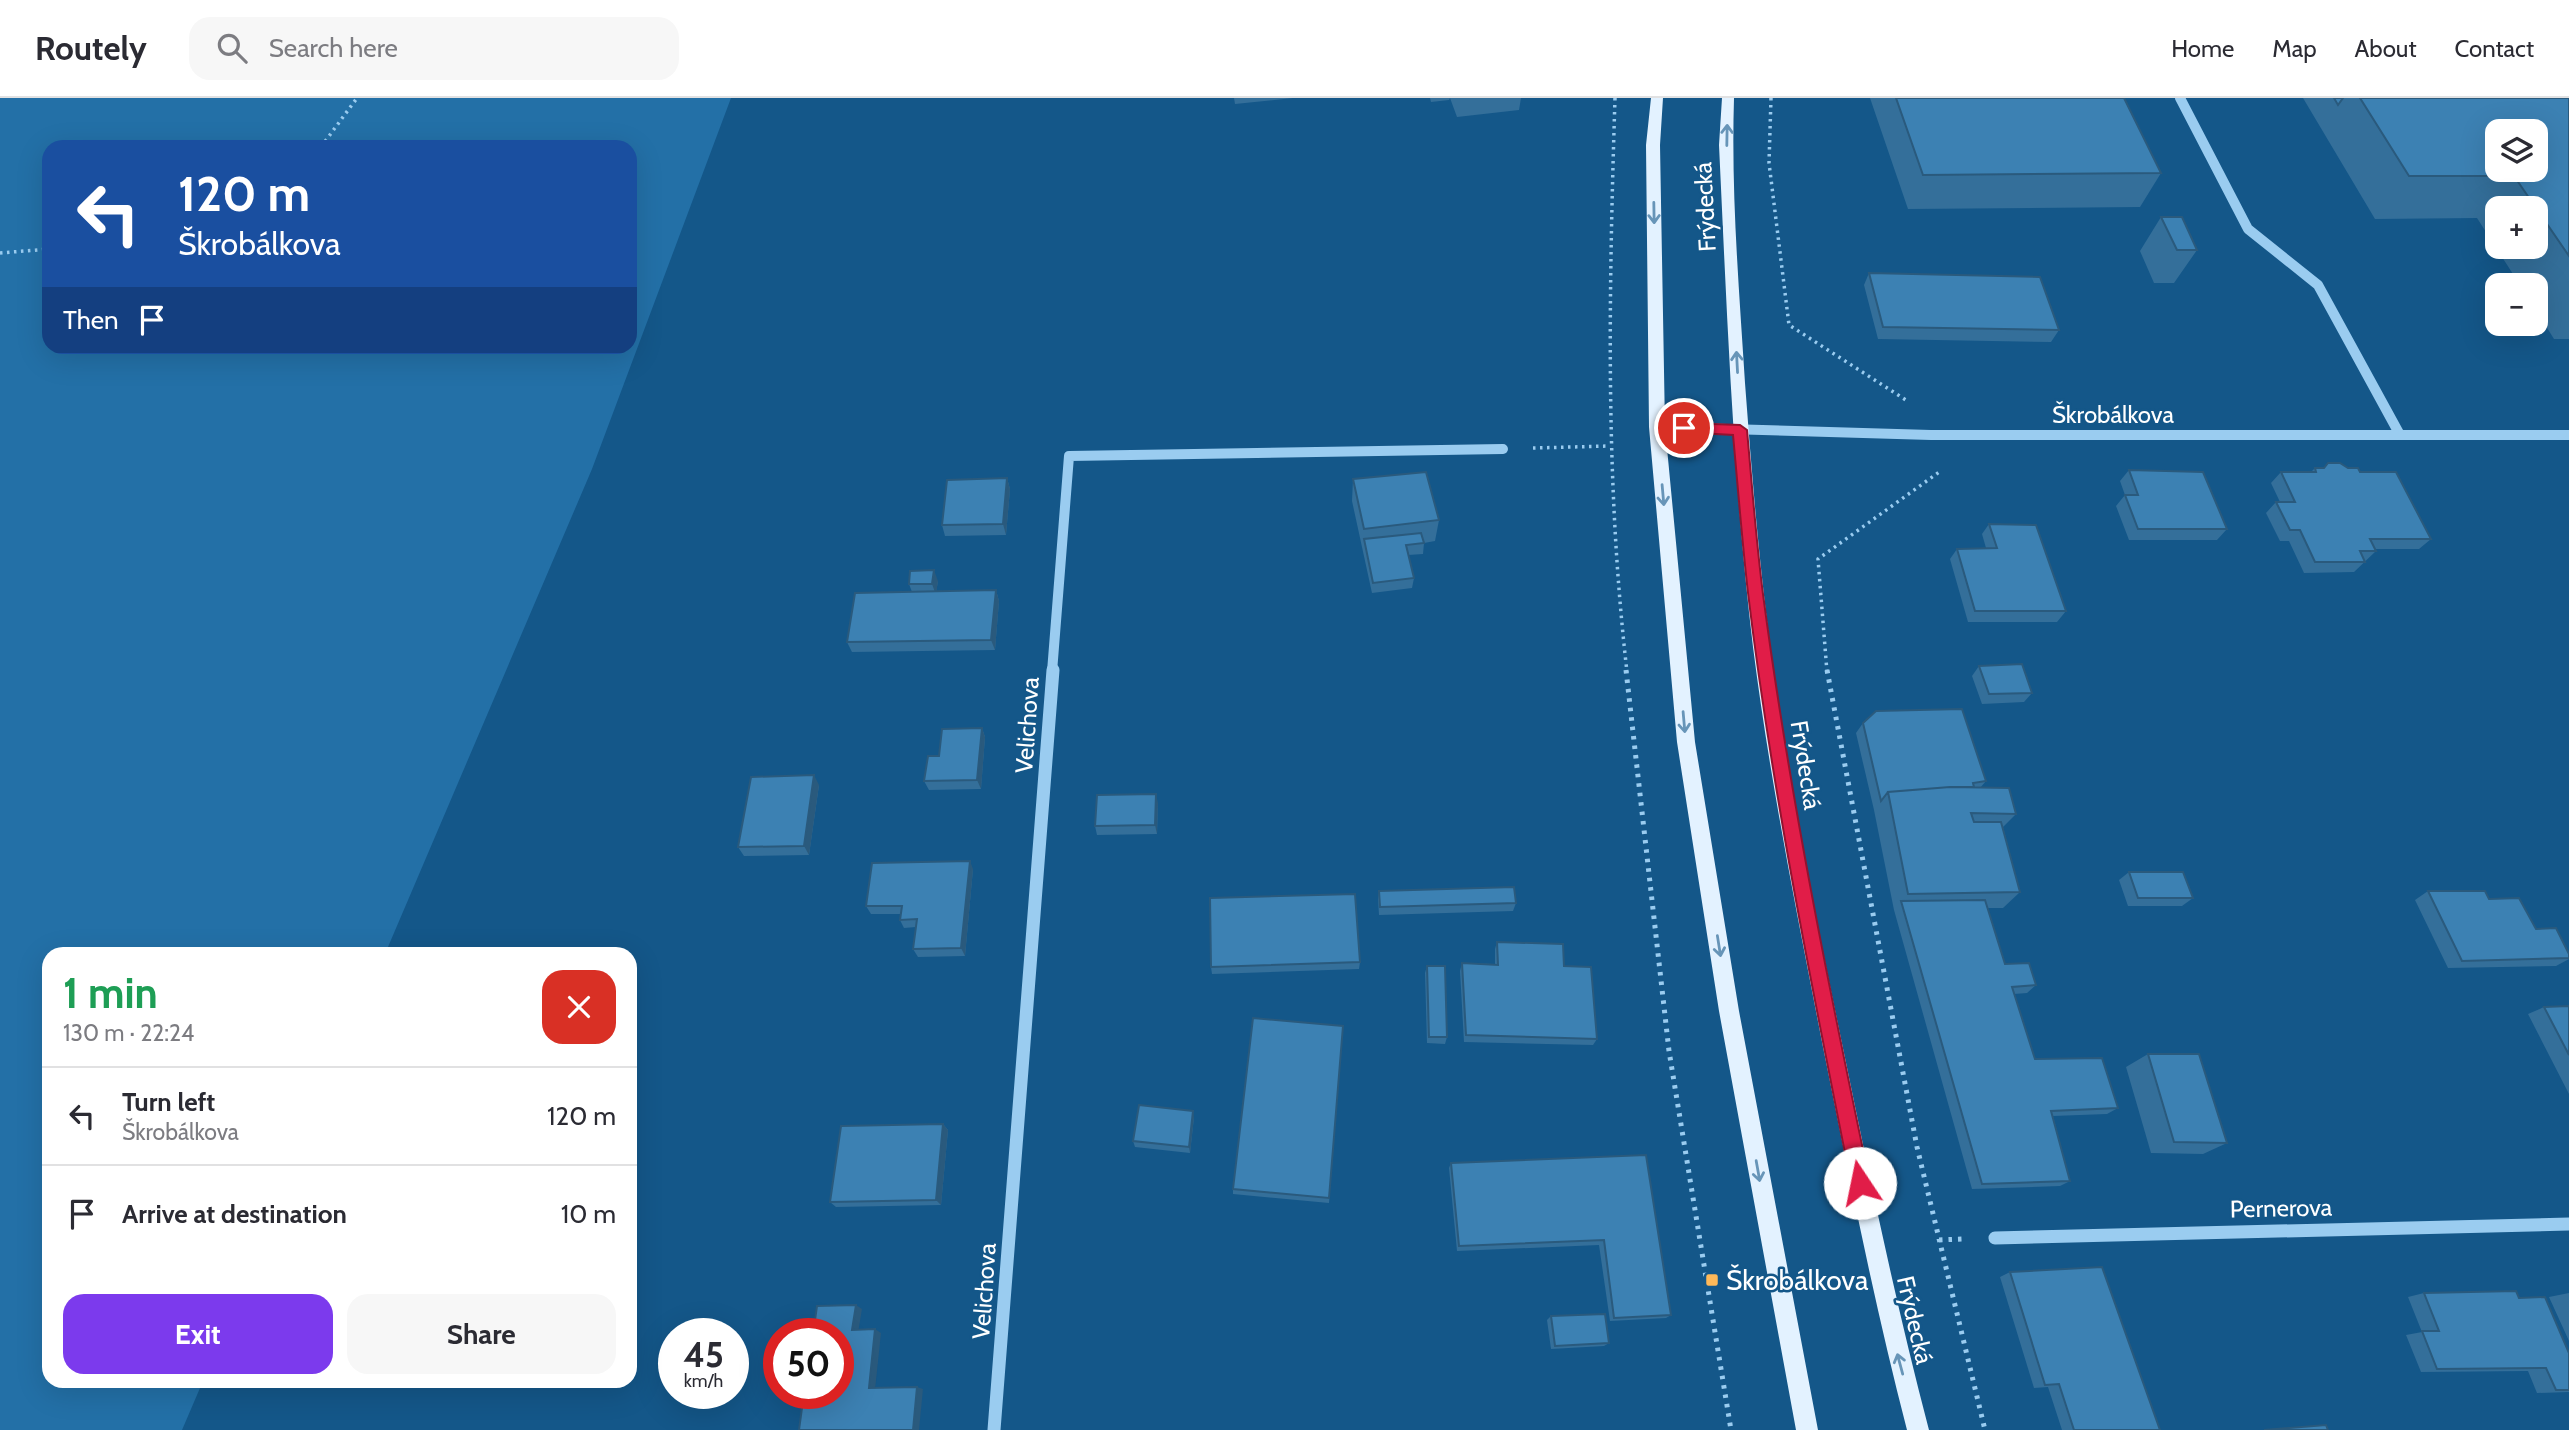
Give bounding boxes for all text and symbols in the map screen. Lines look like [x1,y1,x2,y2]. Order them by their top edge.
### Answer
search box [189,17,679,80]
text: Routely [35,28,147,68]
icon: search [213,29,251,67]
text: Search here [269,32,398,64]
text: Home [2171,34,2234,63]
text: Map [2272,34,2317,63]
text: About [2355,34,2417,63]
text: Contact [2455,34,2534,63]
map controls [2485,119,2548,336]
button: layers [2485,119,2548,182]
one-way arrow [1720,124,1733,147]
street label: Frýdecká [1688,161,1722,252]
text: 120 m [178,164,310,223]
icon: left [63,168,154,259]
button: + [2485,196,2548,259]
one-way arrow [1647,201,1661,224]
text: Škrobálkova [178,224,341,263]
button: − [2485,273,2548,336]
icon: arrive [133,301,171,339]
text: Then [63,304,119,336]
one-way arrow [1730,351,1743,374]
pin [1654,398,1714,458]
street label: Škrobálkova [2052,400,2174,429]
icon: arrive [1665,409,1703,447]
one-way arrow [1657,483,1670,506]
street label: Velichova [1009,675,1045,774]
one-way arrow [1678,710,1691,732]
street label: Frýdecká [1785,718,1827,812]
one-way arrow [1713,935,1726,957]
text: 1 min [63,967,158,1019]
button: close [542,970,616,1044]
text: 130 m · 22:24 [63,1019,194,1047]
text: Turn left [122,1086,215,1118]
icon: left [63,1097,101,1135]
text: 120 m [547,1100,616,1132]
text: Škrobálkova [122,1118,239,1146]
position arrow [1823,1146,1897,1220]
one-way arrow [1752,1159,1765,1181]
street label: Pernerova [2230,1193,2333,1223]
icon: arrive [63,1195,101,1233]
text: Arrive at destination [122,1198,347,1230]
text: 10 m [561,1198,616,1230]
street label: Velichova [966,1241,1002,1340]
place label: Škrobálkova [1726,1263,1869,1297]
marker: Škrobálkova [1704,1272,1720,1288]
street label: Frýdecká [1891,1273,1939,1367]
button: Exit [63,1294,333,1374]
button: Share [347,1294,616,1374]
speed limit sign: 50 [763,1318,854,1409]
text: 45 [683,1333,724,1376]
one-way arrow [1893,1353,1906,1376]
text: km/h [684,1370,723,1392]

